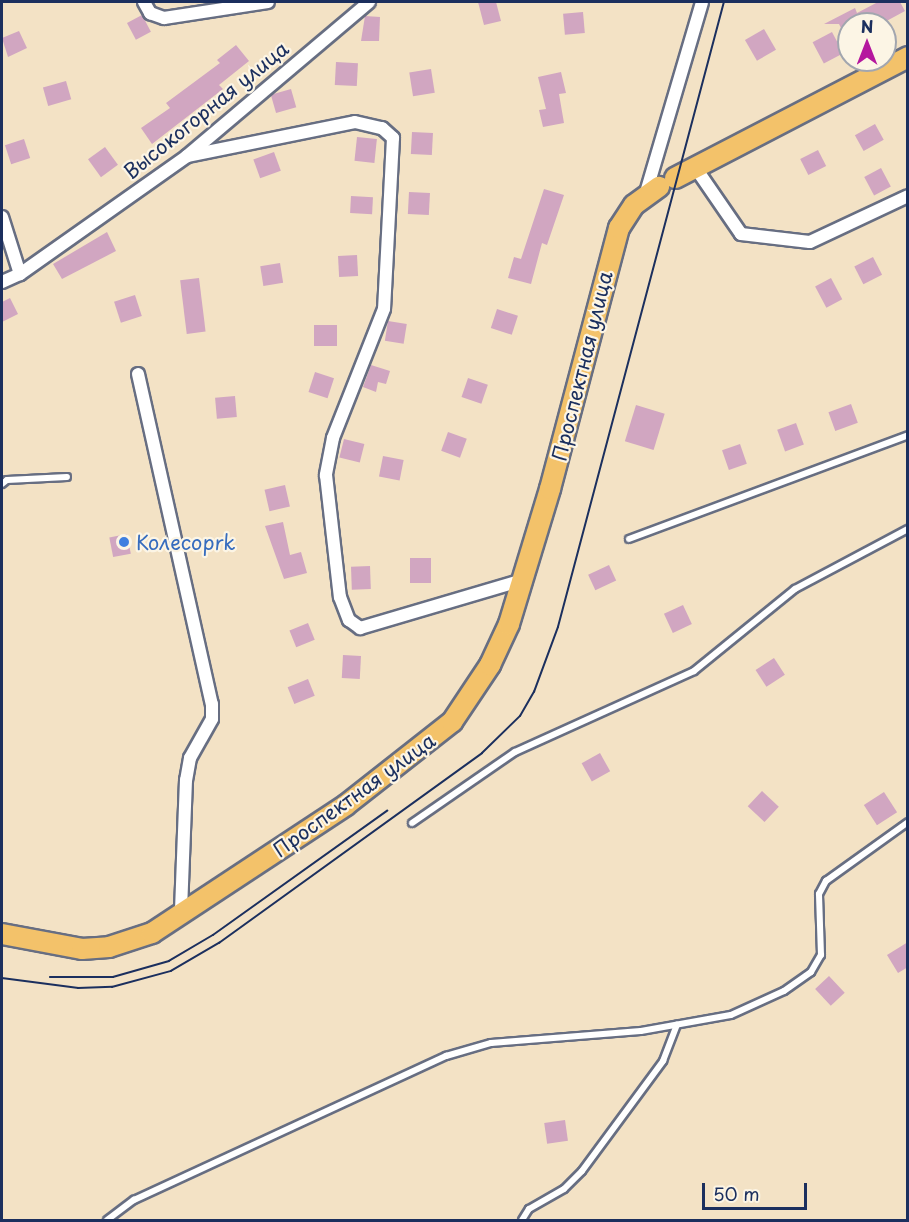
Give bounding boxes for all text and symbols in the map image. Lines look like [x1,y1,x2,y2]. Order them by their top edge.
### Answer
north arrow [837,12,897,72]
text: N [861,14,873,38]
street label: Высокогорная улица [118,36,294,184]
street label: Проспектная улица [547,268,617,464]
place label: Колесоprk [136,530,236,554]
marker: Колесоprk [117,535,131,549]
street label: Проспектная улица [268,728,440,862]
scale bar [705,1171,810,1209]
text: 50 m [713,1180,760,1207]

